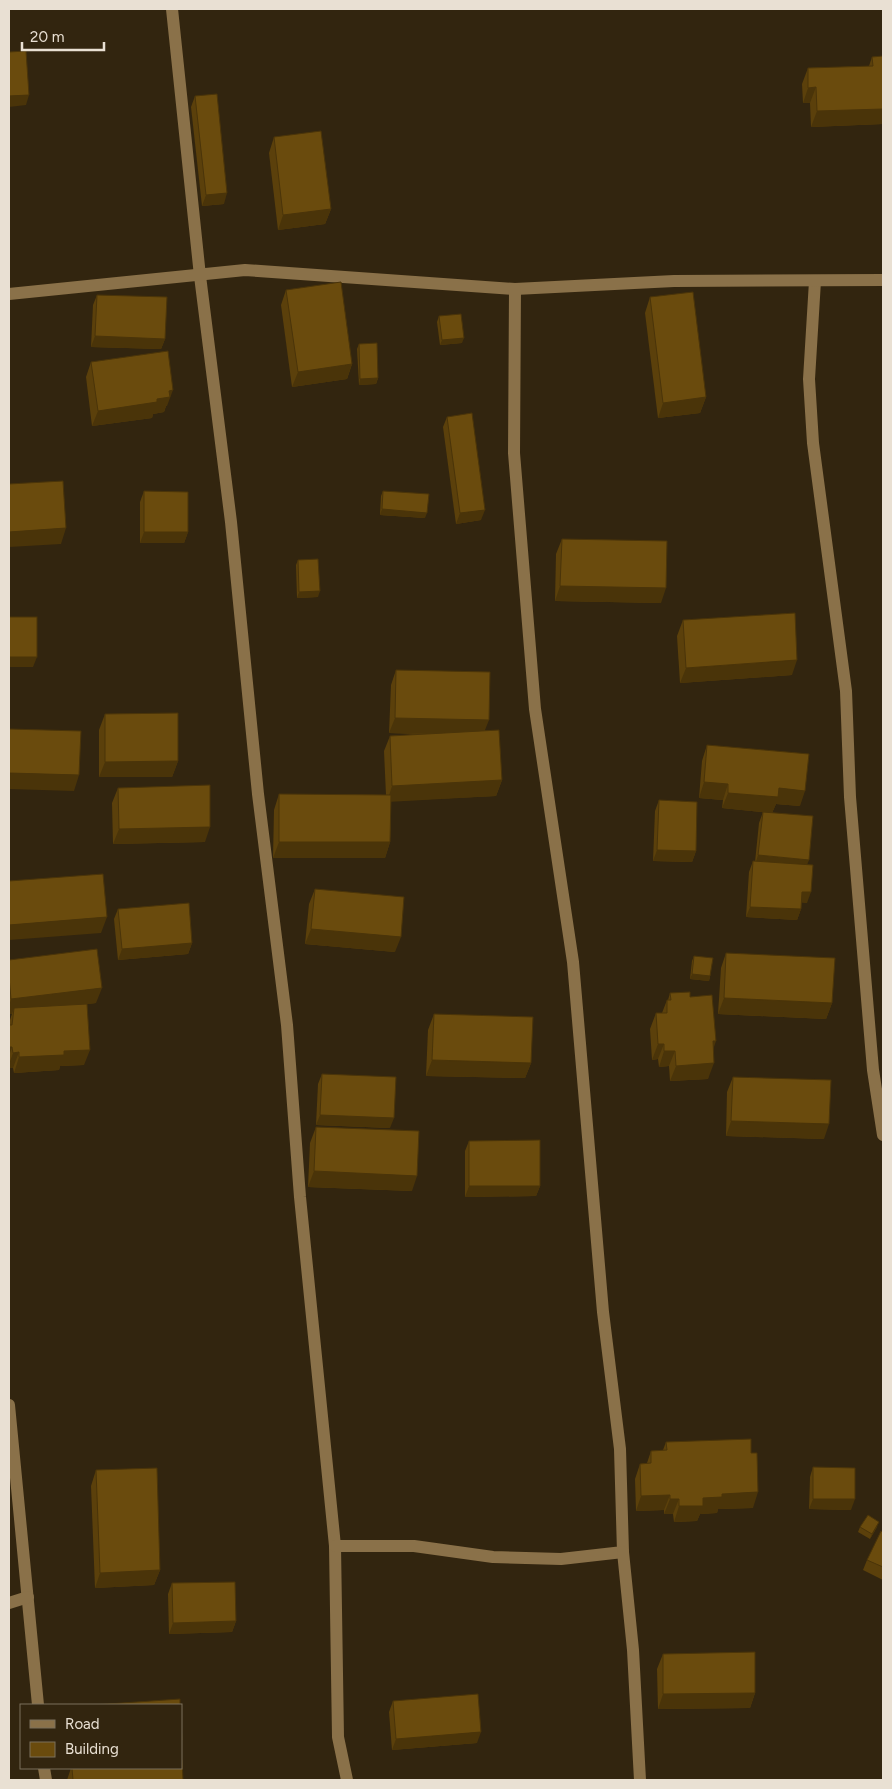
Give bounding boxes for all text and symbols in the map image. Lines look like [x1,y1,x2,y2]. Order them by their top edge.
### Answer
scale bar [22,20,105,52]
text: 20 m [30,28,64,46]
legend [20,1704,182,1769]
text: Road [65,1715,100,1733]
text: Building [65,1740,119,1758]

